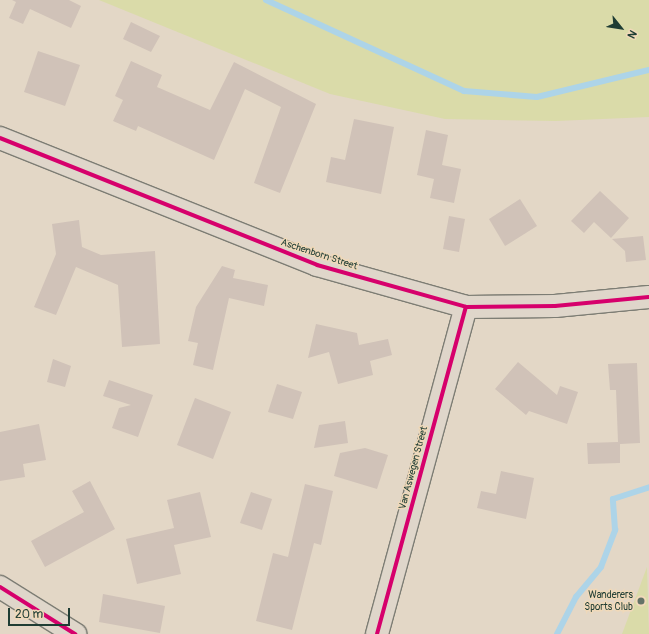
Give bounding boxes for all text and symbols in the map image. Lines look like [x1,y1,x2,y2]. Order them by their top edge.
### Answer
north arrow [601,8,641,48]
text: N [624,28,639,41]
street label: Aschenborn Street [279,237,359,273]
street label: Van Aswegen Street [397,425,431,511]
place label: Wanderers Sports Club [584,589,633,612]
marker: Wanderers Sports Club [636,596,646,606]
scale bar [10,600,72,626]
text: 20 m [15,607,43,622]

